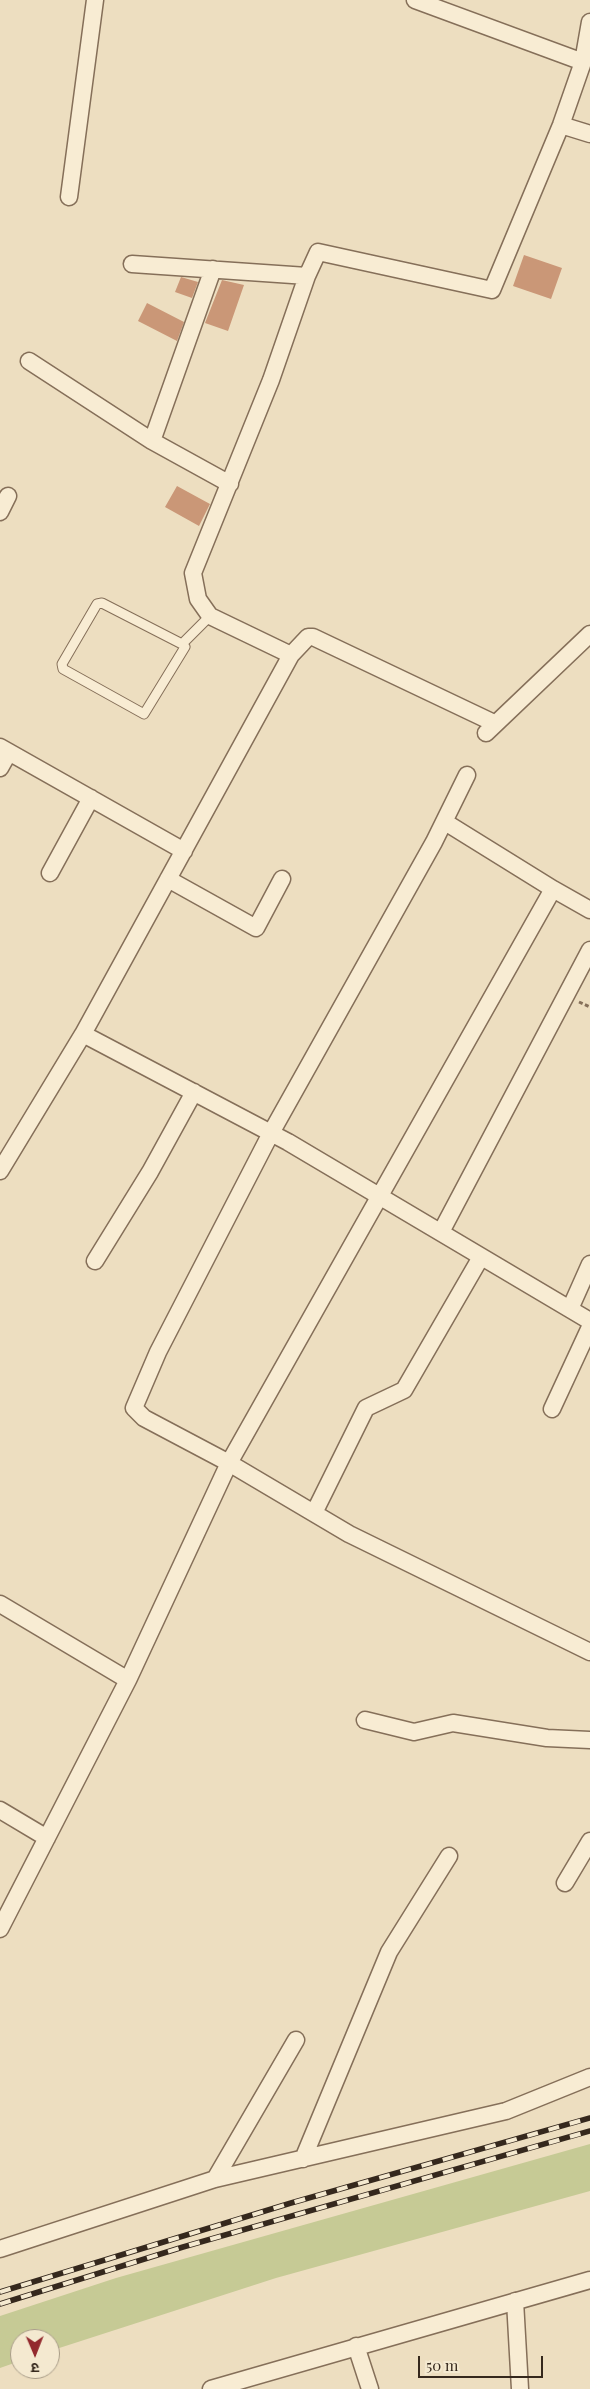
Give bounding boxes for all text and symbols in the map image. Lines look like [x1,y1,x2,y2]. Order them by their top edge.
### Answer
north arrow [10,2329,60,2379]
scale bar [420,2346,545,2378]
text: 50 m [426,2355,458,2375]
text: उ [31,2359,40,2378]

